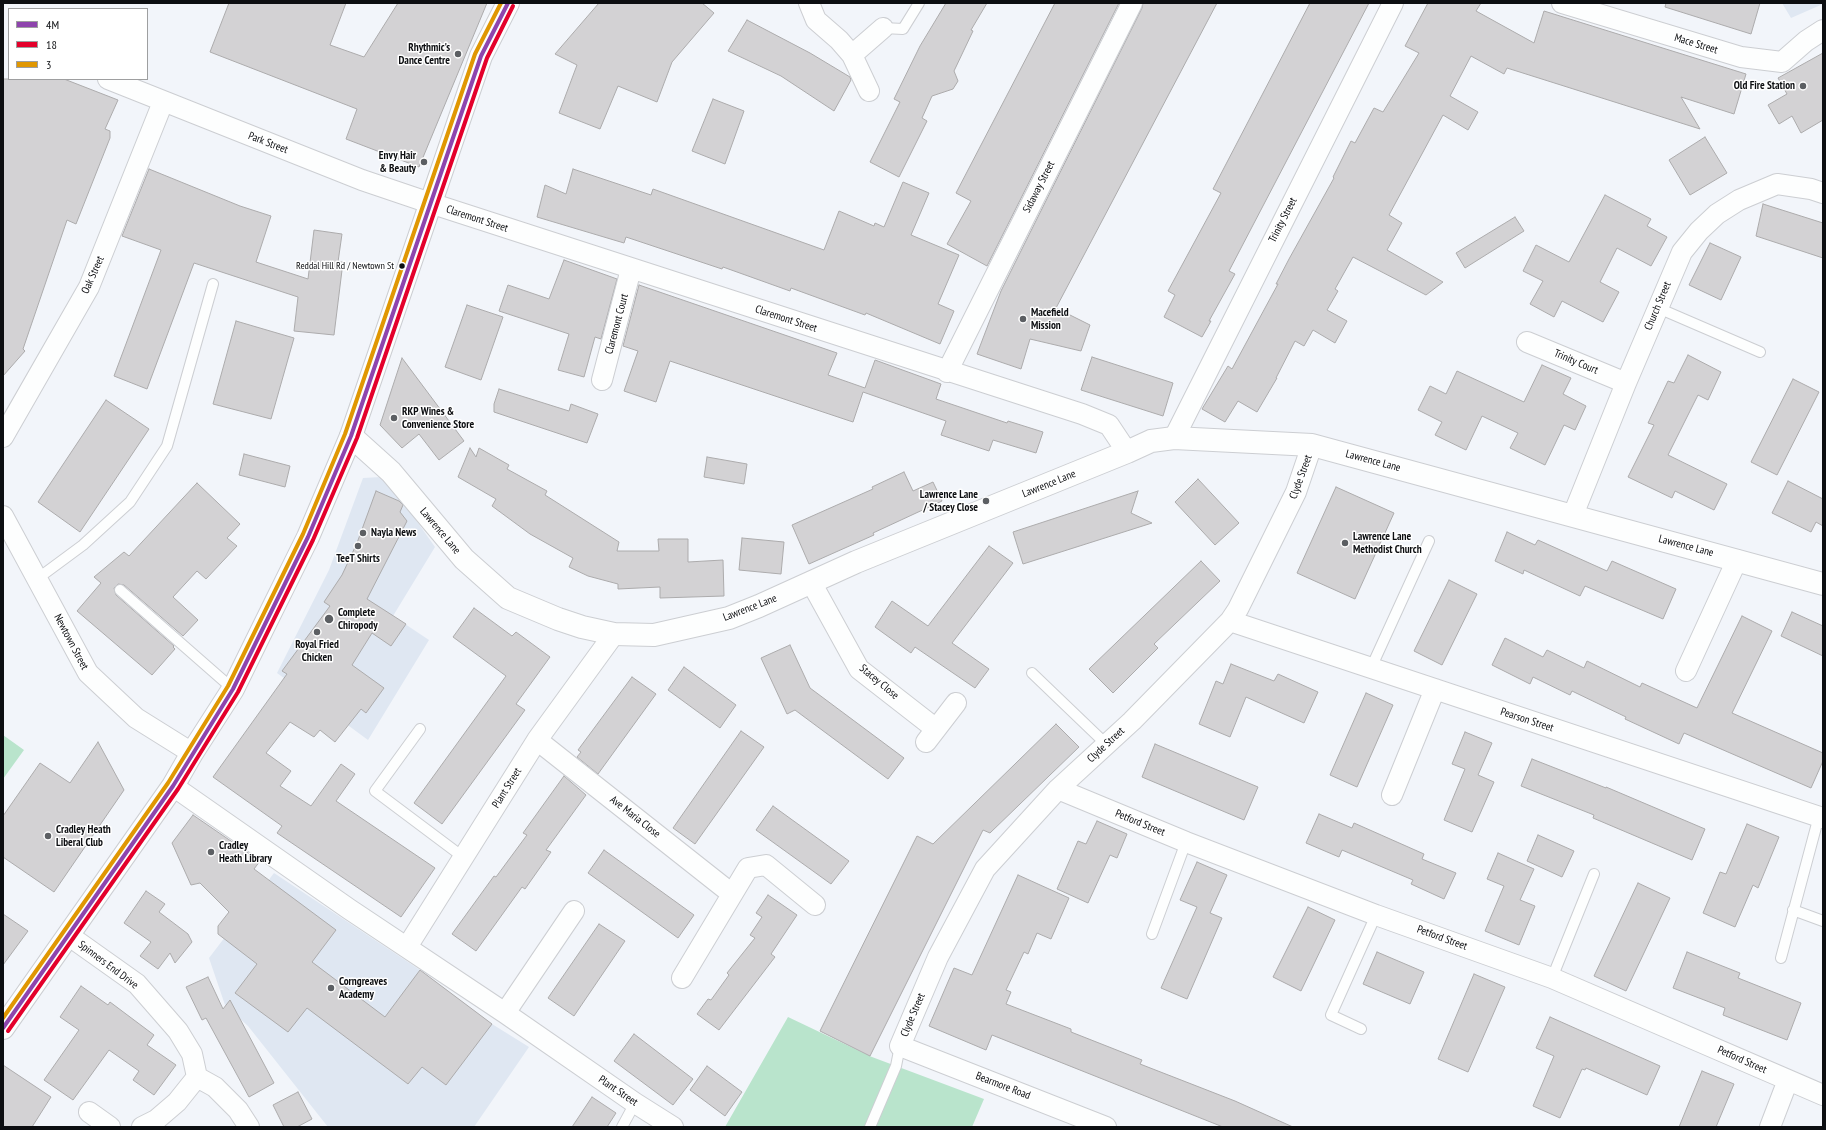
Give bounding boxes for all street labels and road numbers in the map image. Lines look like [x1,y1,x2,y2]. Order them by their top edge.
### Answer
street label: Mace Street [1673,31,1719,57]
street label: Park Street [246,129,290,157]
street label: Sidaway Street [1020,159,1058,215]
street label: Trinity Street [1266,195,1300,245]
street label: Claremont Street [444,203,510,235]
street label: Oak Street [79,254,107,296]
street label: Church Street [1642,280,1674,332]
street label: Claremont Court [603,292,631,356]
street label: Claremont Street [753,303,819,335]
street label: Trinity Court [1552,347,1600,377]
street label: Lawrence Lane [1344,447,1402,475]
street label: Clyde Street [1287,453,1315,501]
street label: Lawrence Lane [1020,467,1078,501]
street label: Lawrence Lane [417,505,463,557]
street label: Lawrence Lane [1657,532,1715,560]
street label: Lawrence Lane [721,592,779,624]
street label: Newtown Street [51,612,91,672]
street label: Stacey Close [857,662,901,702]
street label: Pearson Street [1499,705,1555,735]
street label: Clyde Street [1085,724,1127,766]
street label: Plant Street [490,765,524,811]
street label: Ave Maria Close [607,793,663,841]
street label: Petford Street [1113,807,1167,839]
street label: Petford Street [1415,923,1469,953]
street label: Spinners End Drive [75,938,141,992]
street label: Clyde Street [898,991,928,1039]
street label: Petford Street [1715,1043,1769,1077]
street label: Bearmore Road [974,1069,1032,1103]
street label: Plant Street [596,1073,640,1109]

